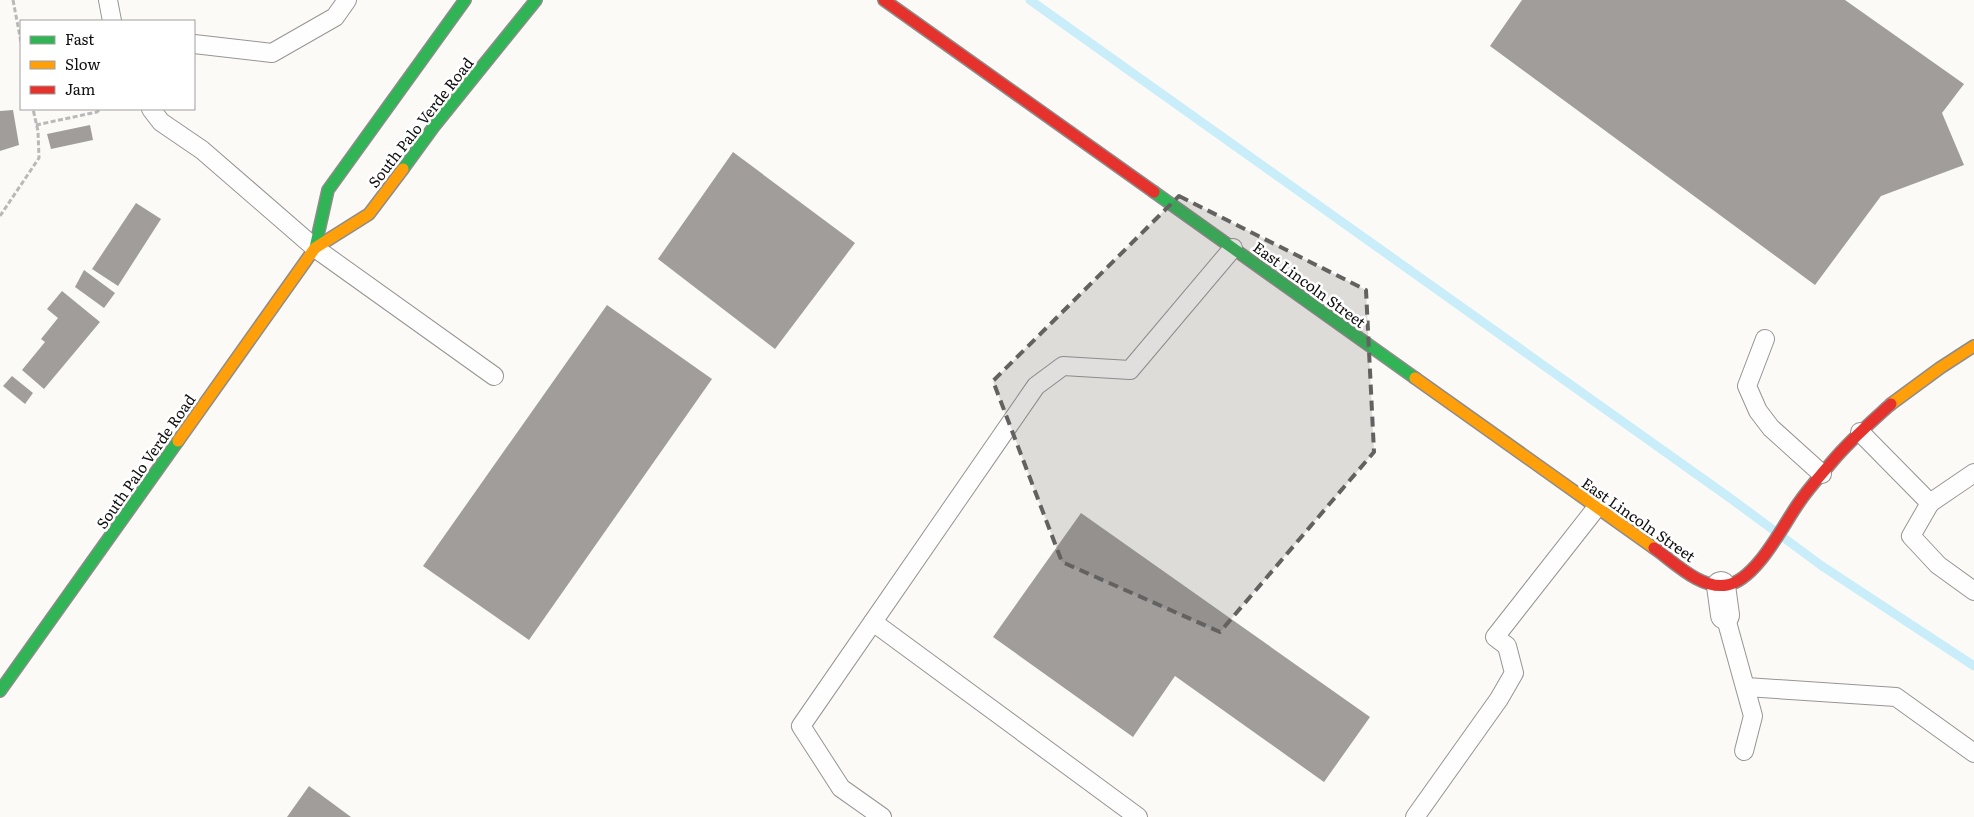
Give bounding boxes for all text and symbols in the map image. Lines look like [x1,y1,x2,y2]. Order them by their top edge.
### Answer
legend [20,20,195,110]
text: Fast [65,27,94,50]
text: Slow [65,52,100,75]
street label: South Palo Verde Road [362,52,478,192]
text: Jam [65,77,96,100]
street label: East Lincoln Street [1249,235,1371,333]
street label: South Palo Verde Road [90,389,200,533]
street label: East Lincoln Street [1577,471,1701,567]

